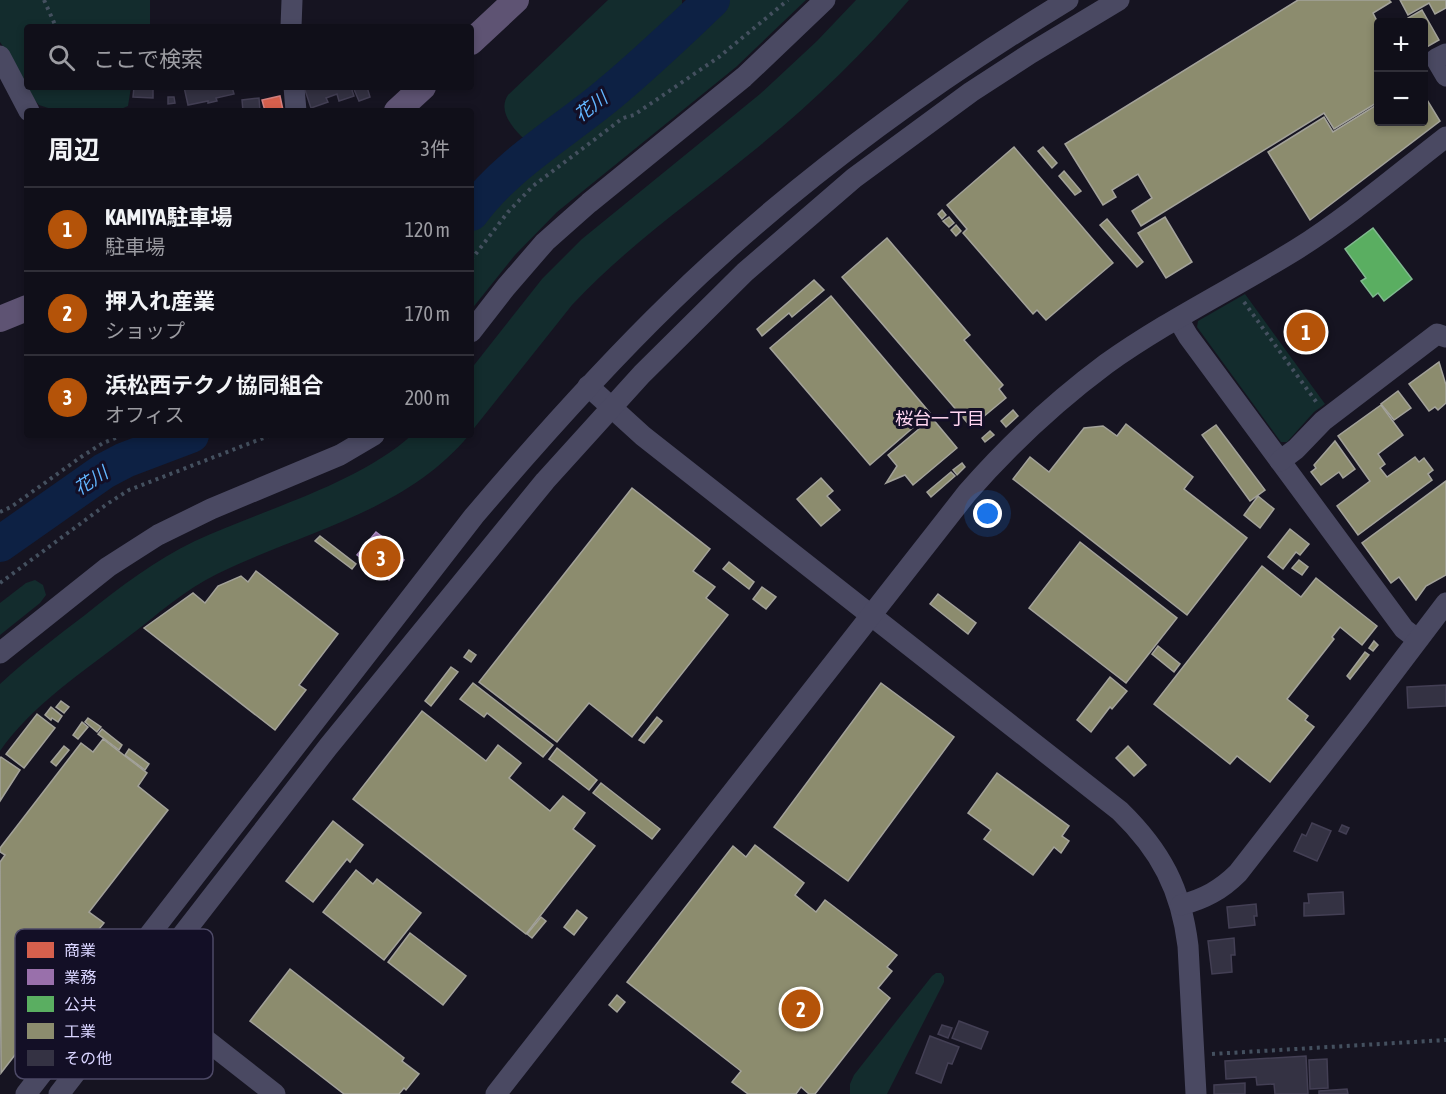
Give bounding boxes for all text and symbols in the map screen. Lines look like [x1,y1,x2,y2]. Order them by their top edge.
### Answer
map controls [1374,18,1428,126]
button: + [1374,18,1428,72]
search box [24,24,474,90]
icon: search [45,41,78,74]
text: ここで検索 [93,46,203,72]
button: − [1374,72,1428,126]
water label: 花川 [570,86,613,126]
text: 周辺 [48,135,100,165]
text: 3件 [421,137,450,160]
text: KAMIYA駐車場 [105,204,232,230]
text: 1 [63,218,72,241]
text: 120 m [405,218,450,241]
text: 駐車場 [105,235,165,258]
text: 押入れ産業 [105,288,215,314]
text: 2 [63,302,72,325]
text: 170 m [405,302,450,325]
pin: 1 [1286,310,1326,354]
text: ショップ [105,319,185,342]
text: 浜松西テクノ協同組合 [105,372,324,398]
text: 3 [63,386,72,409]
text: 200 m [405,386,450,409]
text: オフィス [105,403,185,426]
district label: 桜台一丁目 [895,408,985,429]
water label: 花川 [70,461,113,499]
your location [973,499,1002,528]
pin: 3 [362,536,400,580]
legend [15,929,213,1079]
text: 商業 [64,941,96,959]
text: 業務 [64,968,96,986]
pin: 2 [782,986,820,1032]
text: 公共 [64,995,96,1013]
text: 工業 [64,1022,96,1040]
text: その他 [64,1049,112,1067]

